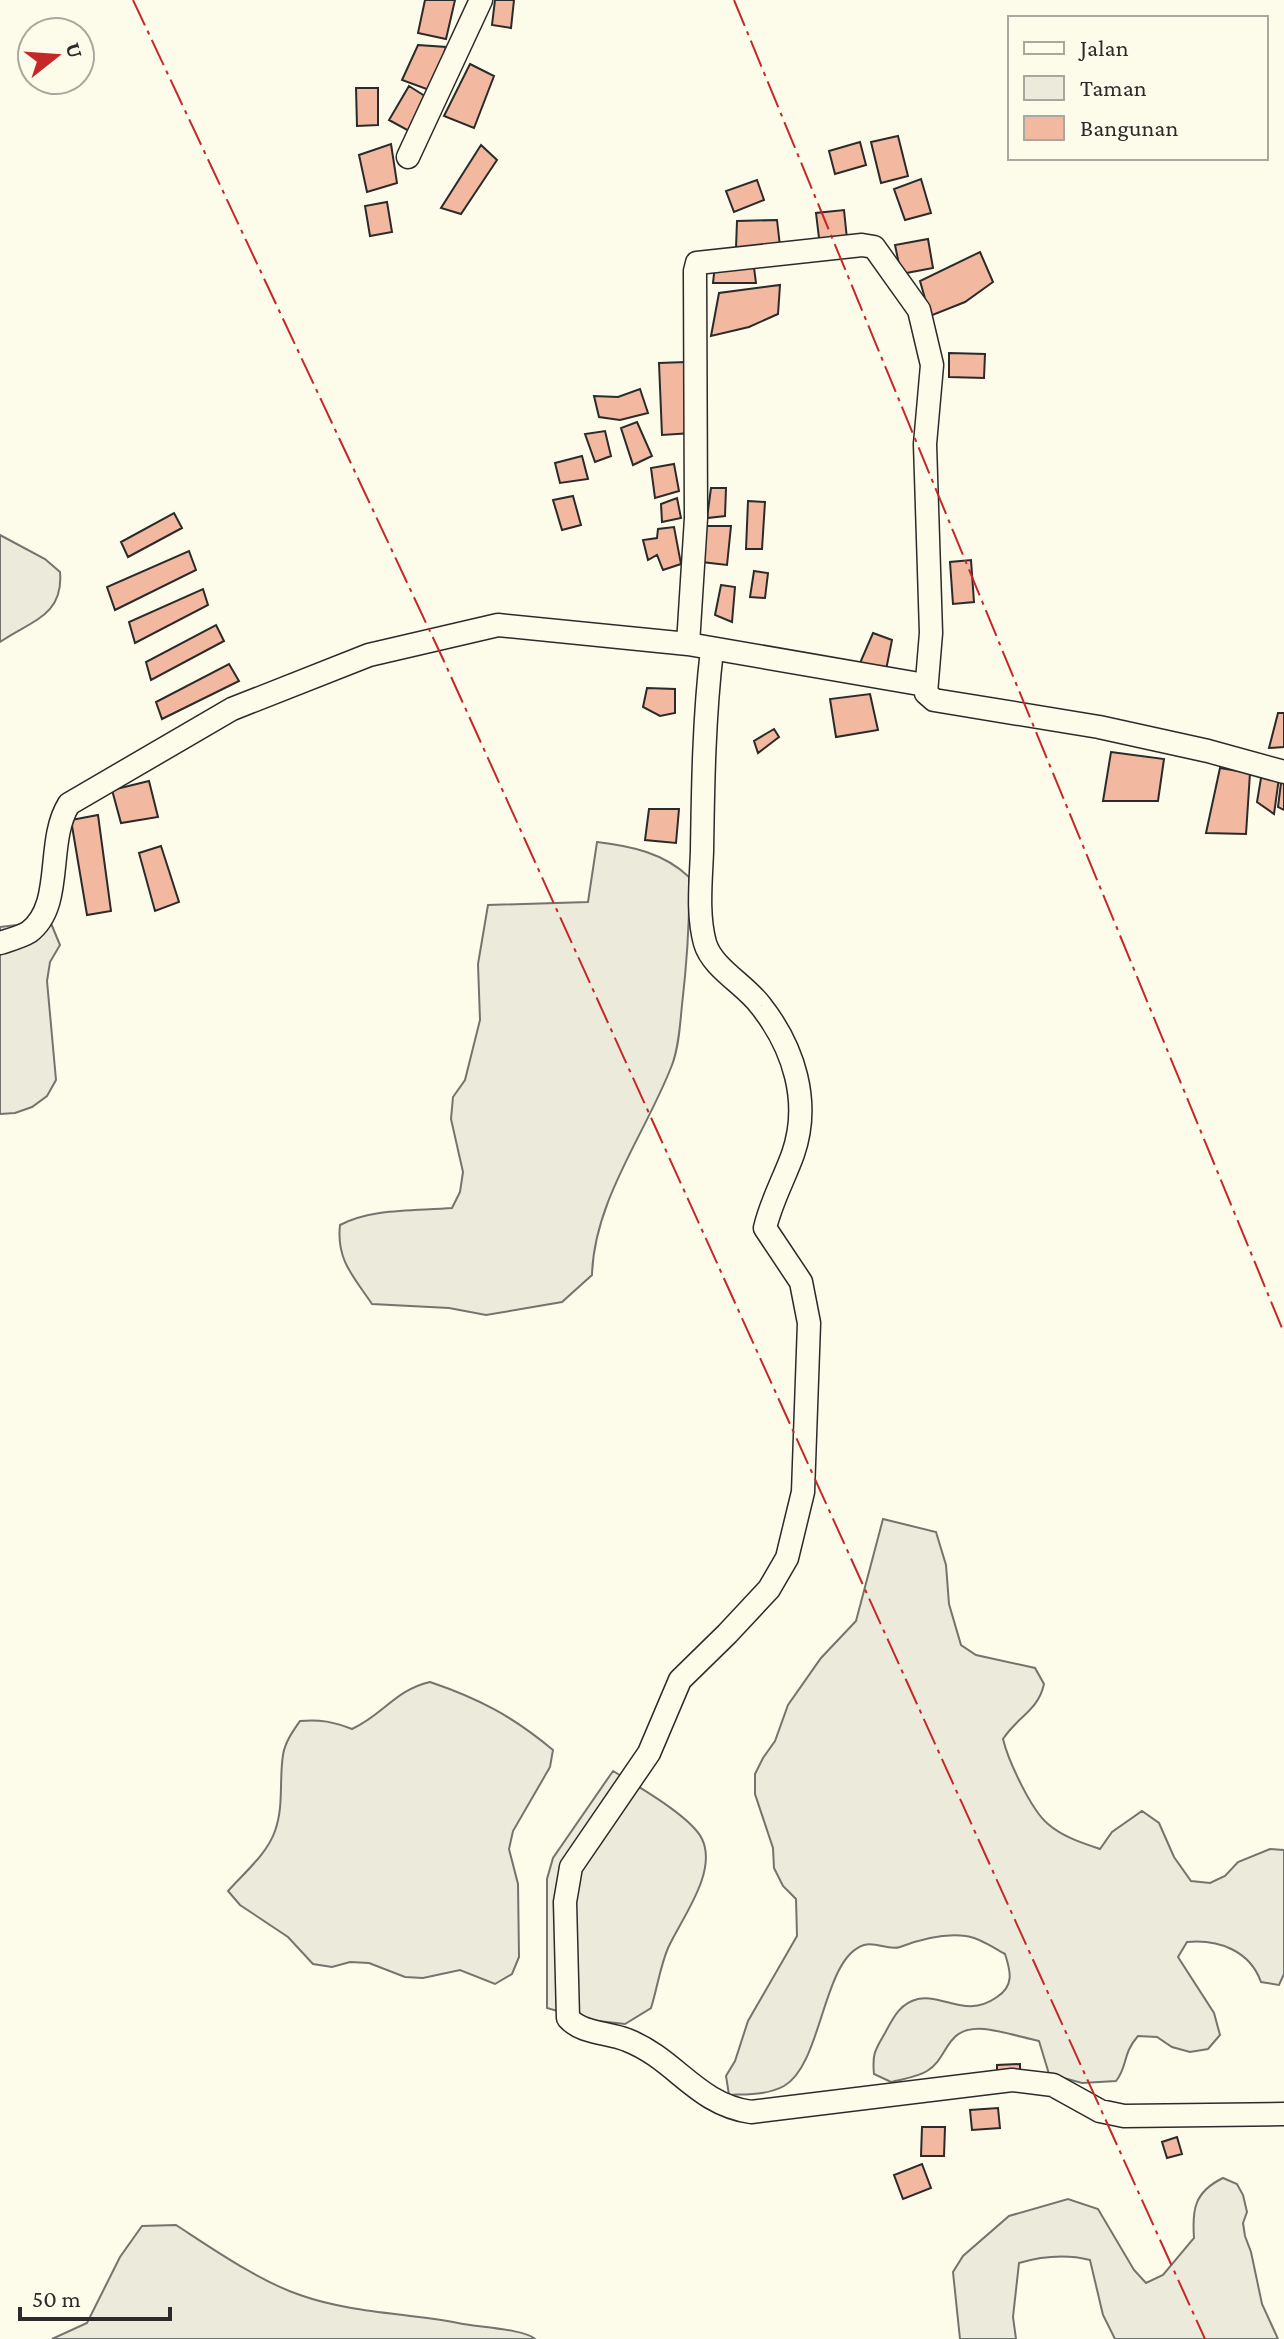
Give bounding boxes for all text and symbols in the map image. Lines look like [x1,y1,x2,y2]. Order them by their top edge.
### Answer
north arrow [16,16,96,96]
legend [1008,16,1268,160]
text: Jalan [1078,34,1129,61]
text: U [60,39,89,61]
text: Taman [1080,74,1147,101]
text: Bangunan [1080,114,1178,141]
scale bar [20,2271,170,2321]
text: 50 m [32,2285,81,2312]

